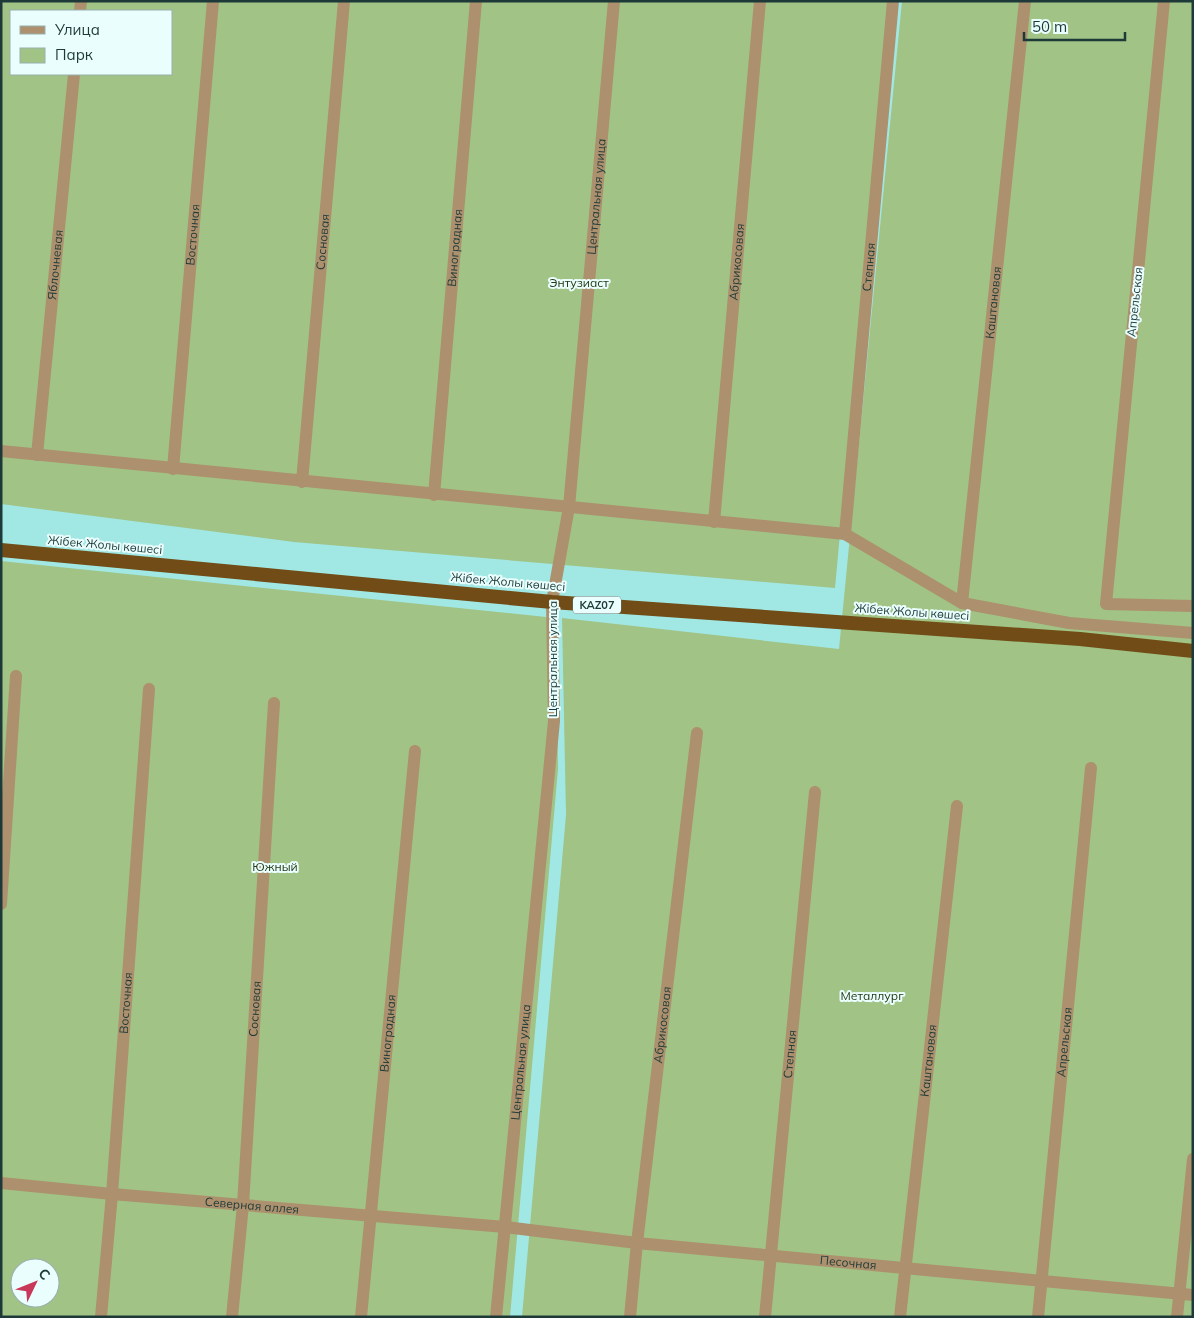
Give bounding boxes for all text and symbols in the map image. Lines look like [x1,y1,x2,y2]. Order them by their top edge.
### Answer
legend [10,10,172,75]
scale bar [1024,10,1125,42]
text: 50 m [1032,17,1067,36]
text: Улица [54,20,100,39]
text: Парк [55,45,94,64]
street label: Центральная улица [583,138,609,255]
street label: Восточная [182,204,203,266]
street label: Виноградная [444,208,465,287]
street label: Сосновая [313,213,332,270]
street label: Абрикосовая [726,223,747,301]
street label: Яблочневая [44,229,66,301]
street label: Степная [859,242,878,292]
street label: Каштановая [982,266,1004,339]
street label: Апрельская [1123,266,1146,338]
park label: Энтузиаст [549,275,609,290]
street label: Жібек Жолы көшесі [47,532,163,557]
street label: Жібек Жолы көшесі [450,569,566,594]
road number: KAZ07 [573,596,621,614]
street label: Жібек Жолы көшесі [854,600,970,623]
street label: Центральная улица [545,601,560,717]
park label: Южный [252,859,298,874]
street label: Восточная [116,972,135,1034]
street label: Сосновая [245,981,264,1037]
street label: Абрикосовая [650,986,674,1064]
park label: Металлург [841,988,904,1003]
street label: Виноградная [376,994,399,1073]
street label: Центральная улица [507,1003,533,1121]
street label: Апрельская [1053,1007,1075,1078]
street label: Каштановая [917,1024,940,1097]
street label: Степная [780,1029,799,1079]
street label: Северная аллея [204,1194,300,1217]
street label: Песочная [819,1252,877,1272]
north arrow [10,1258,60,1308]
text: С [35,1264,54,1284]

